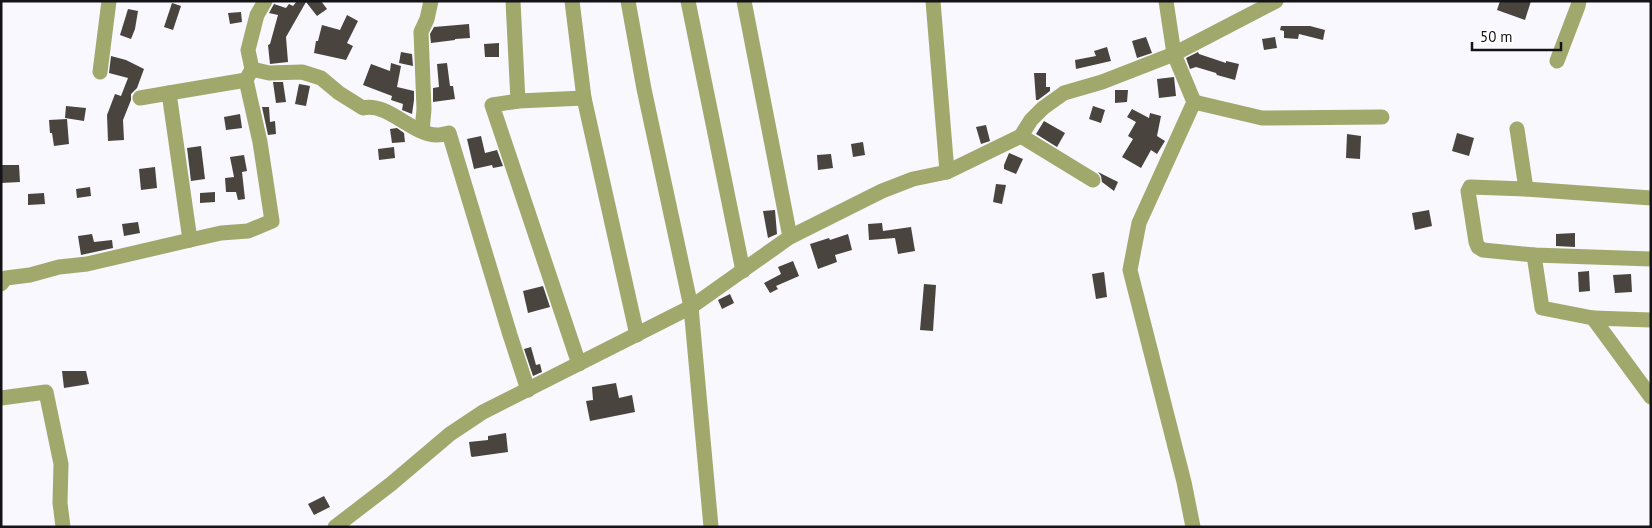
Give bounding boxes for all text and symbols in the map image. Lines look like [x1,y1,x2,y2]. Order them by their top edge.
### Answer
scale bar [1472,20,1561,52]
text: 50 m [1480,27,1513,46]

